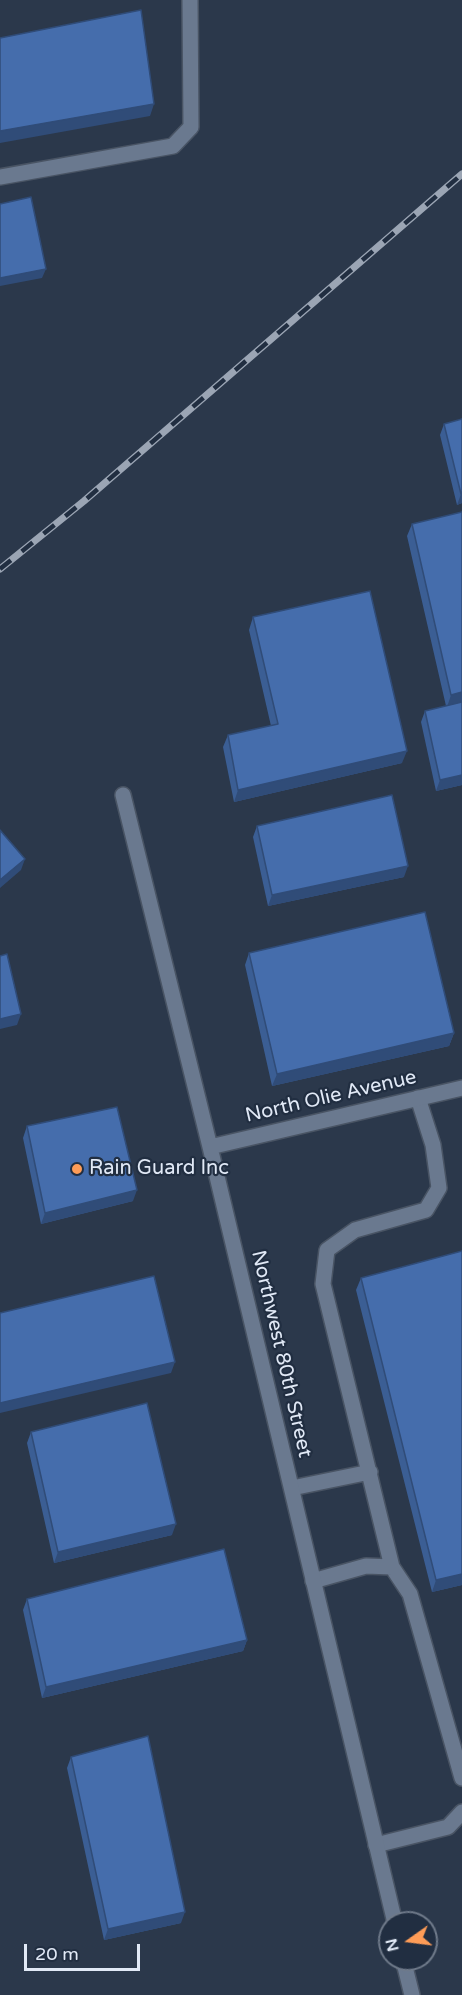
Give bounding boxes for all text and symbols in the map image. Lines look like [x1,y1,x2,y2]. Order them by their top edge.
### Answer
street label: North Olie Avenue [243,1066,419,1128]
place label: Rain Guard Inc [89,1157,229,1181]
marker: Rain Guard Inc [70,1162,84,1176]
street label: Northwest 80th Street [245,1248,317,1460]
north arrow [378,1911,438,1971]
scale bar [27,1932,142,1970]
text: N [381,1936,404,1954]
text: 20 m [35,1943,79,1965]

